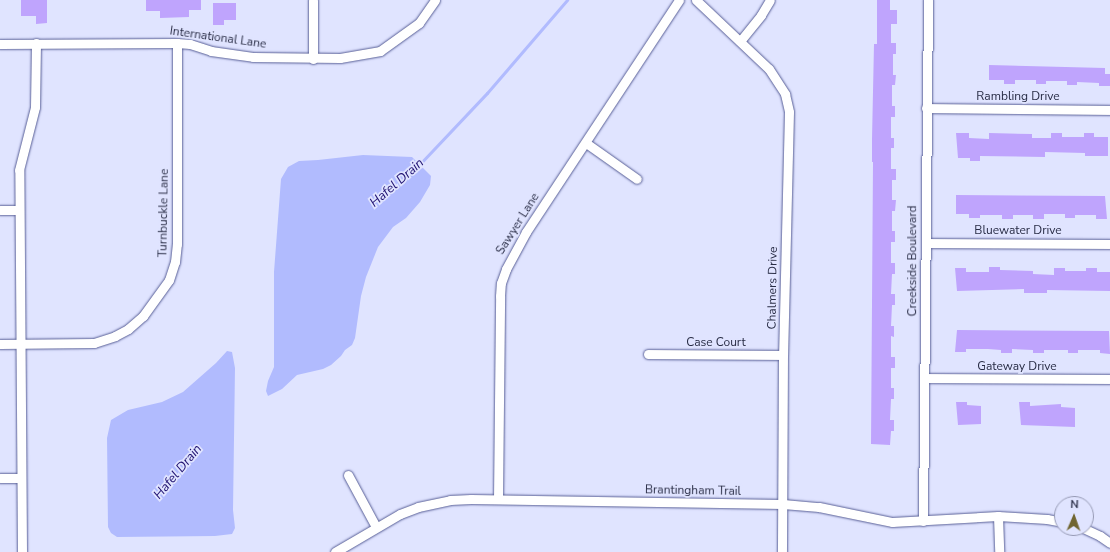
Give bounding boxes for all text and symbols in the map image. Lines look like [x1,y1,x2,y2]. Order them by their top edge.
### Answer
street label: International Lane [169,24,267,52]
street label: Rambling Drive [976,90,1060,104]
water label: Hafel Drain [367,155,427,211]
street label: Turnbuckle Lane [156,169,172,257]
street label: Sawyer Lane [493,191,543,257]
street label: Creekside Boulevard [906,206,920,316]
street label: Bluewater Drive [974,224,1062,238]
street label: Chalmers Drive [765,246,781,330]
street label: Case Court [686,336,746,350]
street label: Gateway Drive [977,360,1057,374]
water label: Hafel Drain [151,441,205,503]
street label: Brantingham Trail [645,483,741,499]
north arrow [1054,496,1094,536]
text: N [1070,497,1079,512]

